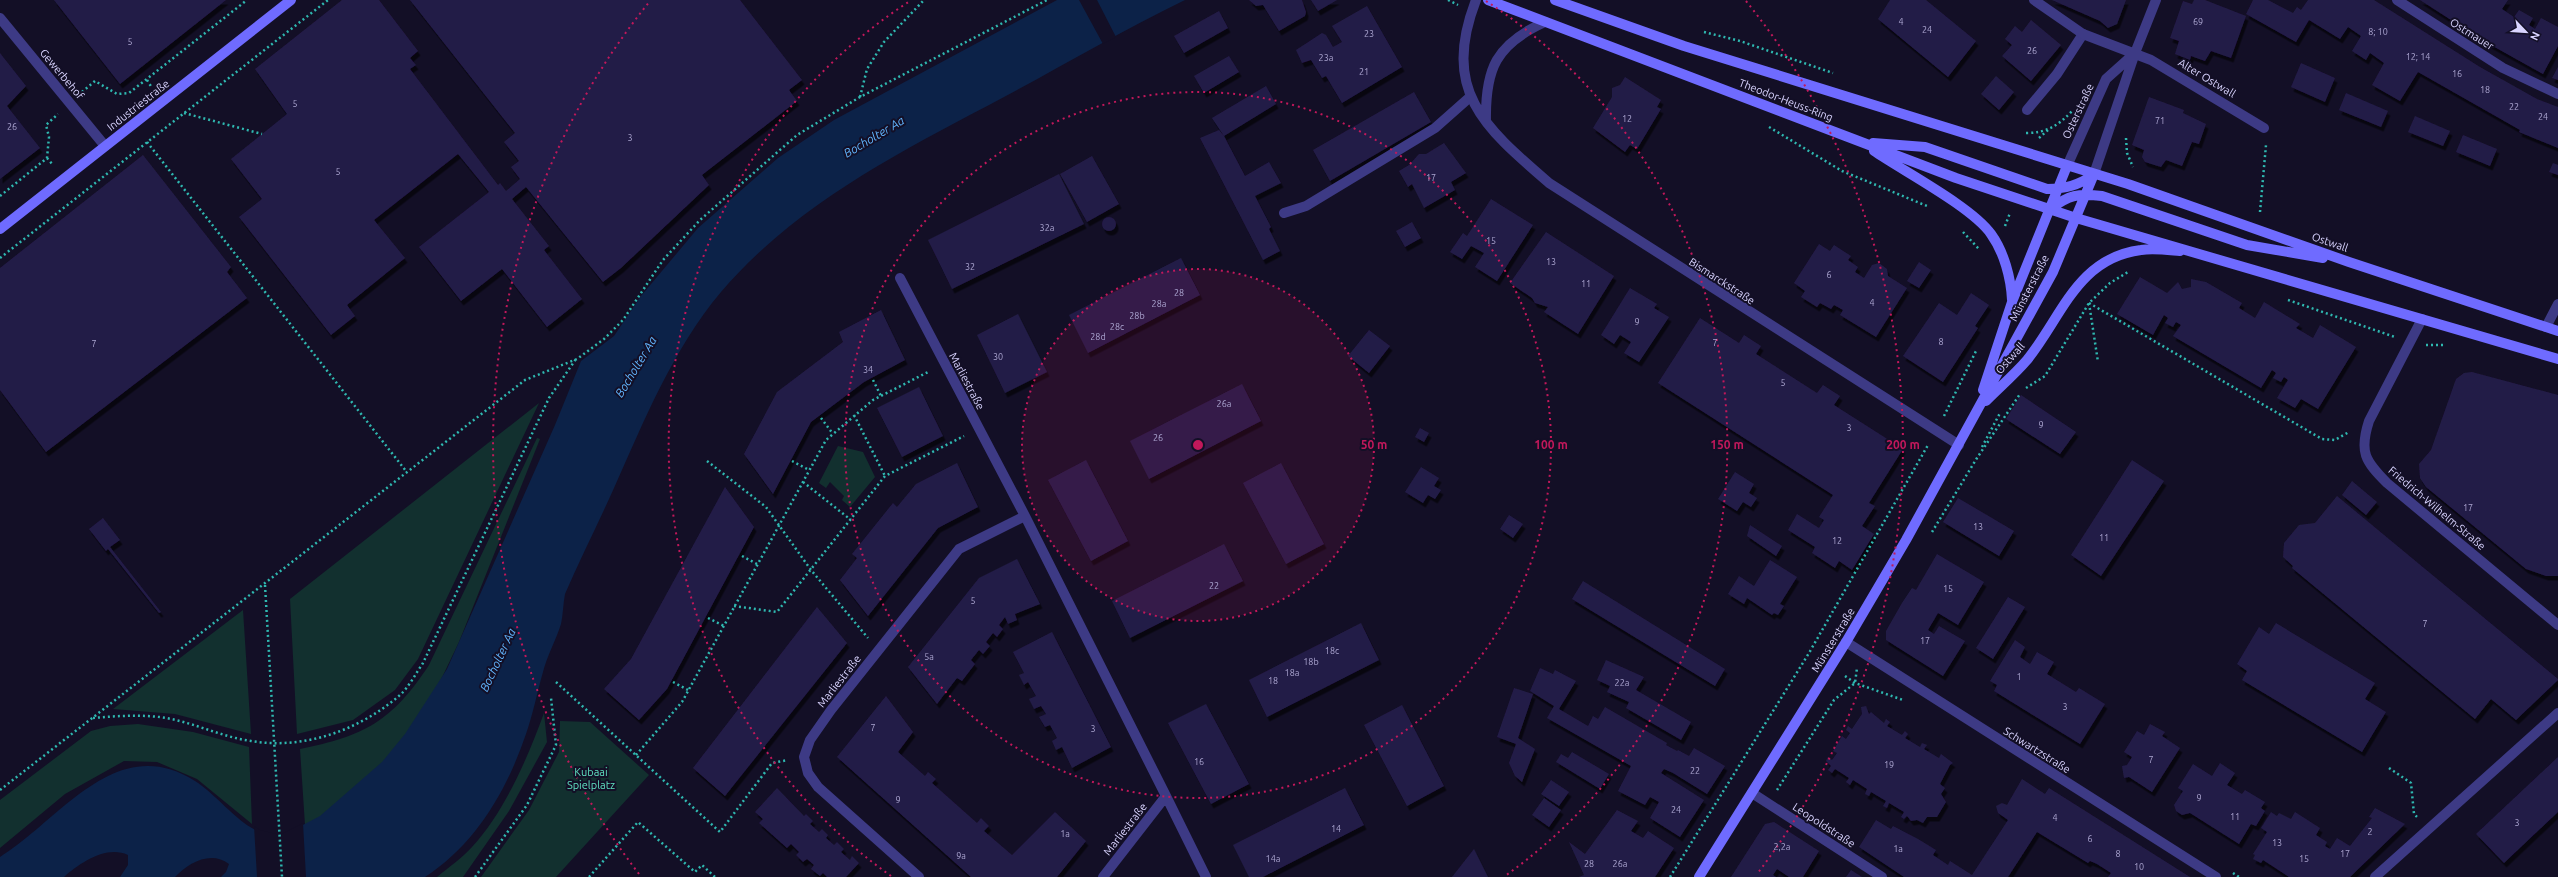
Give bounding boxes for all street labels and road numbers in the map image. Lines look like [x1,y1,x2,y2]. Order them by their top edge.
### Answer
street label: Ostmauer [2448,16,2497,53]
street label: Gewerbehof [38,47,87,102]
street label: Alter Ostwall [2176,56,2238,100]
street label: Industriestraße [105,77,171,133]
street label: Theodor-Heuss-Ring [1737,77,1835,123]
street label: Osterstraße [2060,82,2096,140]
street label: Ostwall [2310,230,2350,254]
street label: Münsterstraße [2007,253,2051,323]
street label: Bismarckstraße [1687,255,1757,307]
street label: Ostwall [1993,340,2027,376]
street label: Marliestraße [947,351,987,411]
street label: Friedrich-Wilhelm-Straße [2386,464,2488,552]
street label: Münsterstraße [1809,606,1857,674]
street label: Marliestraße [815,653,863,709]
street label: Schwartzstraße [2001,725,2073,775]
street label: Leopoldstraße [1791,800,1857,850]
street label: Marliestraße [1101,801,1149,857]

